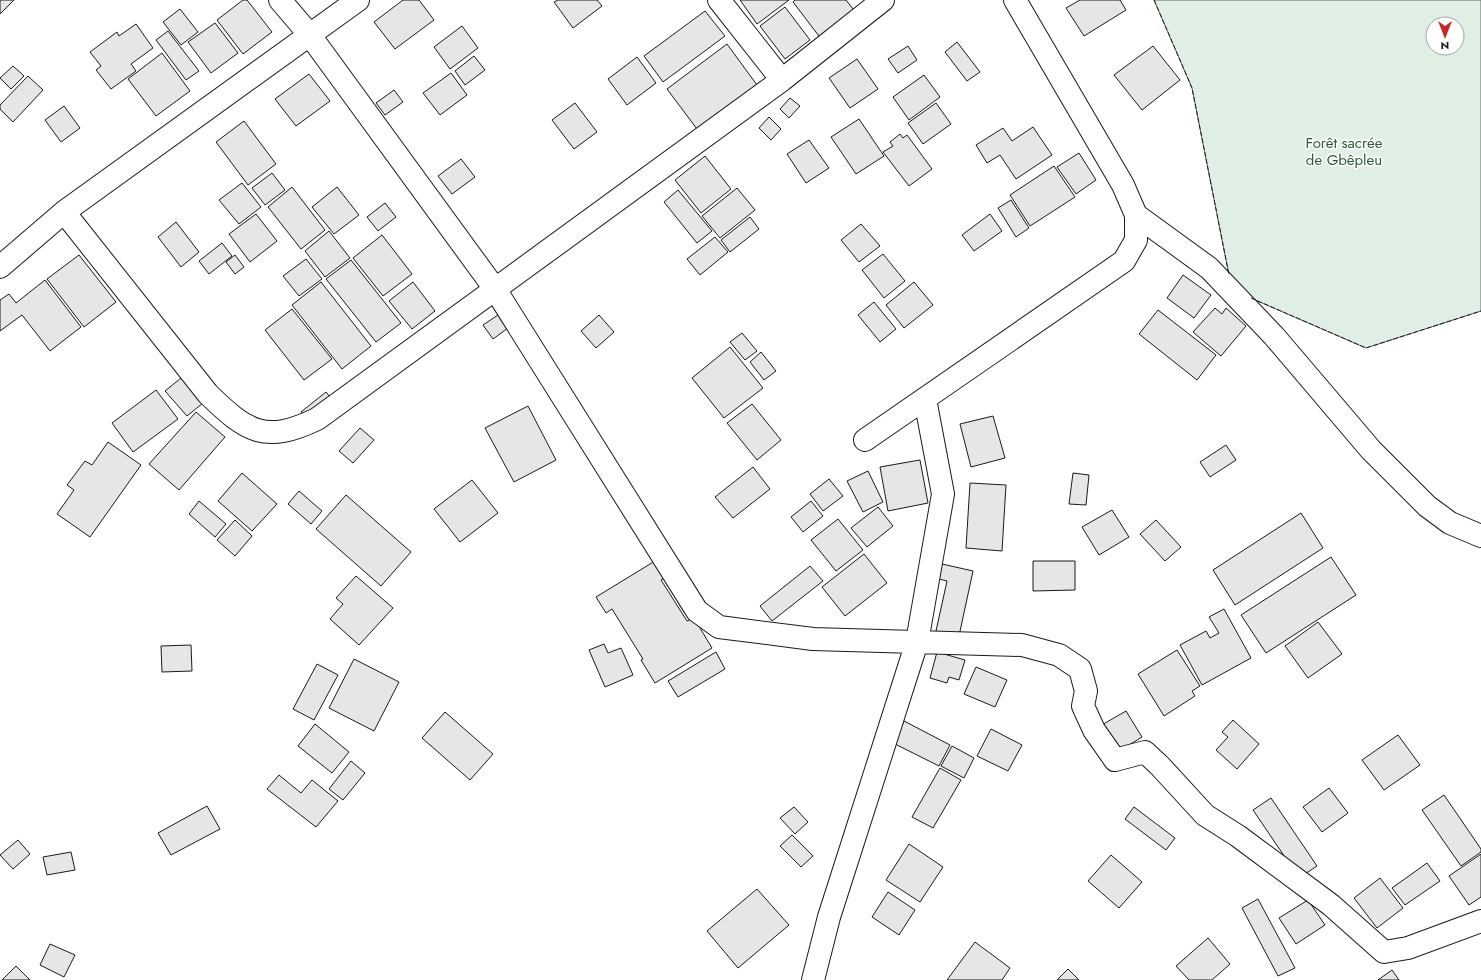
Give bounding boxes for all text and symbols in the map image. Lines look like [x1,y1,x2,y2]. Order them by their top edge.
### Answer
north arrow [1425,16,1465,56]
text: N [1441,38,1449,54]
park label: Forêt sacrée de Gbêpleu [1306,132,1383,171]

